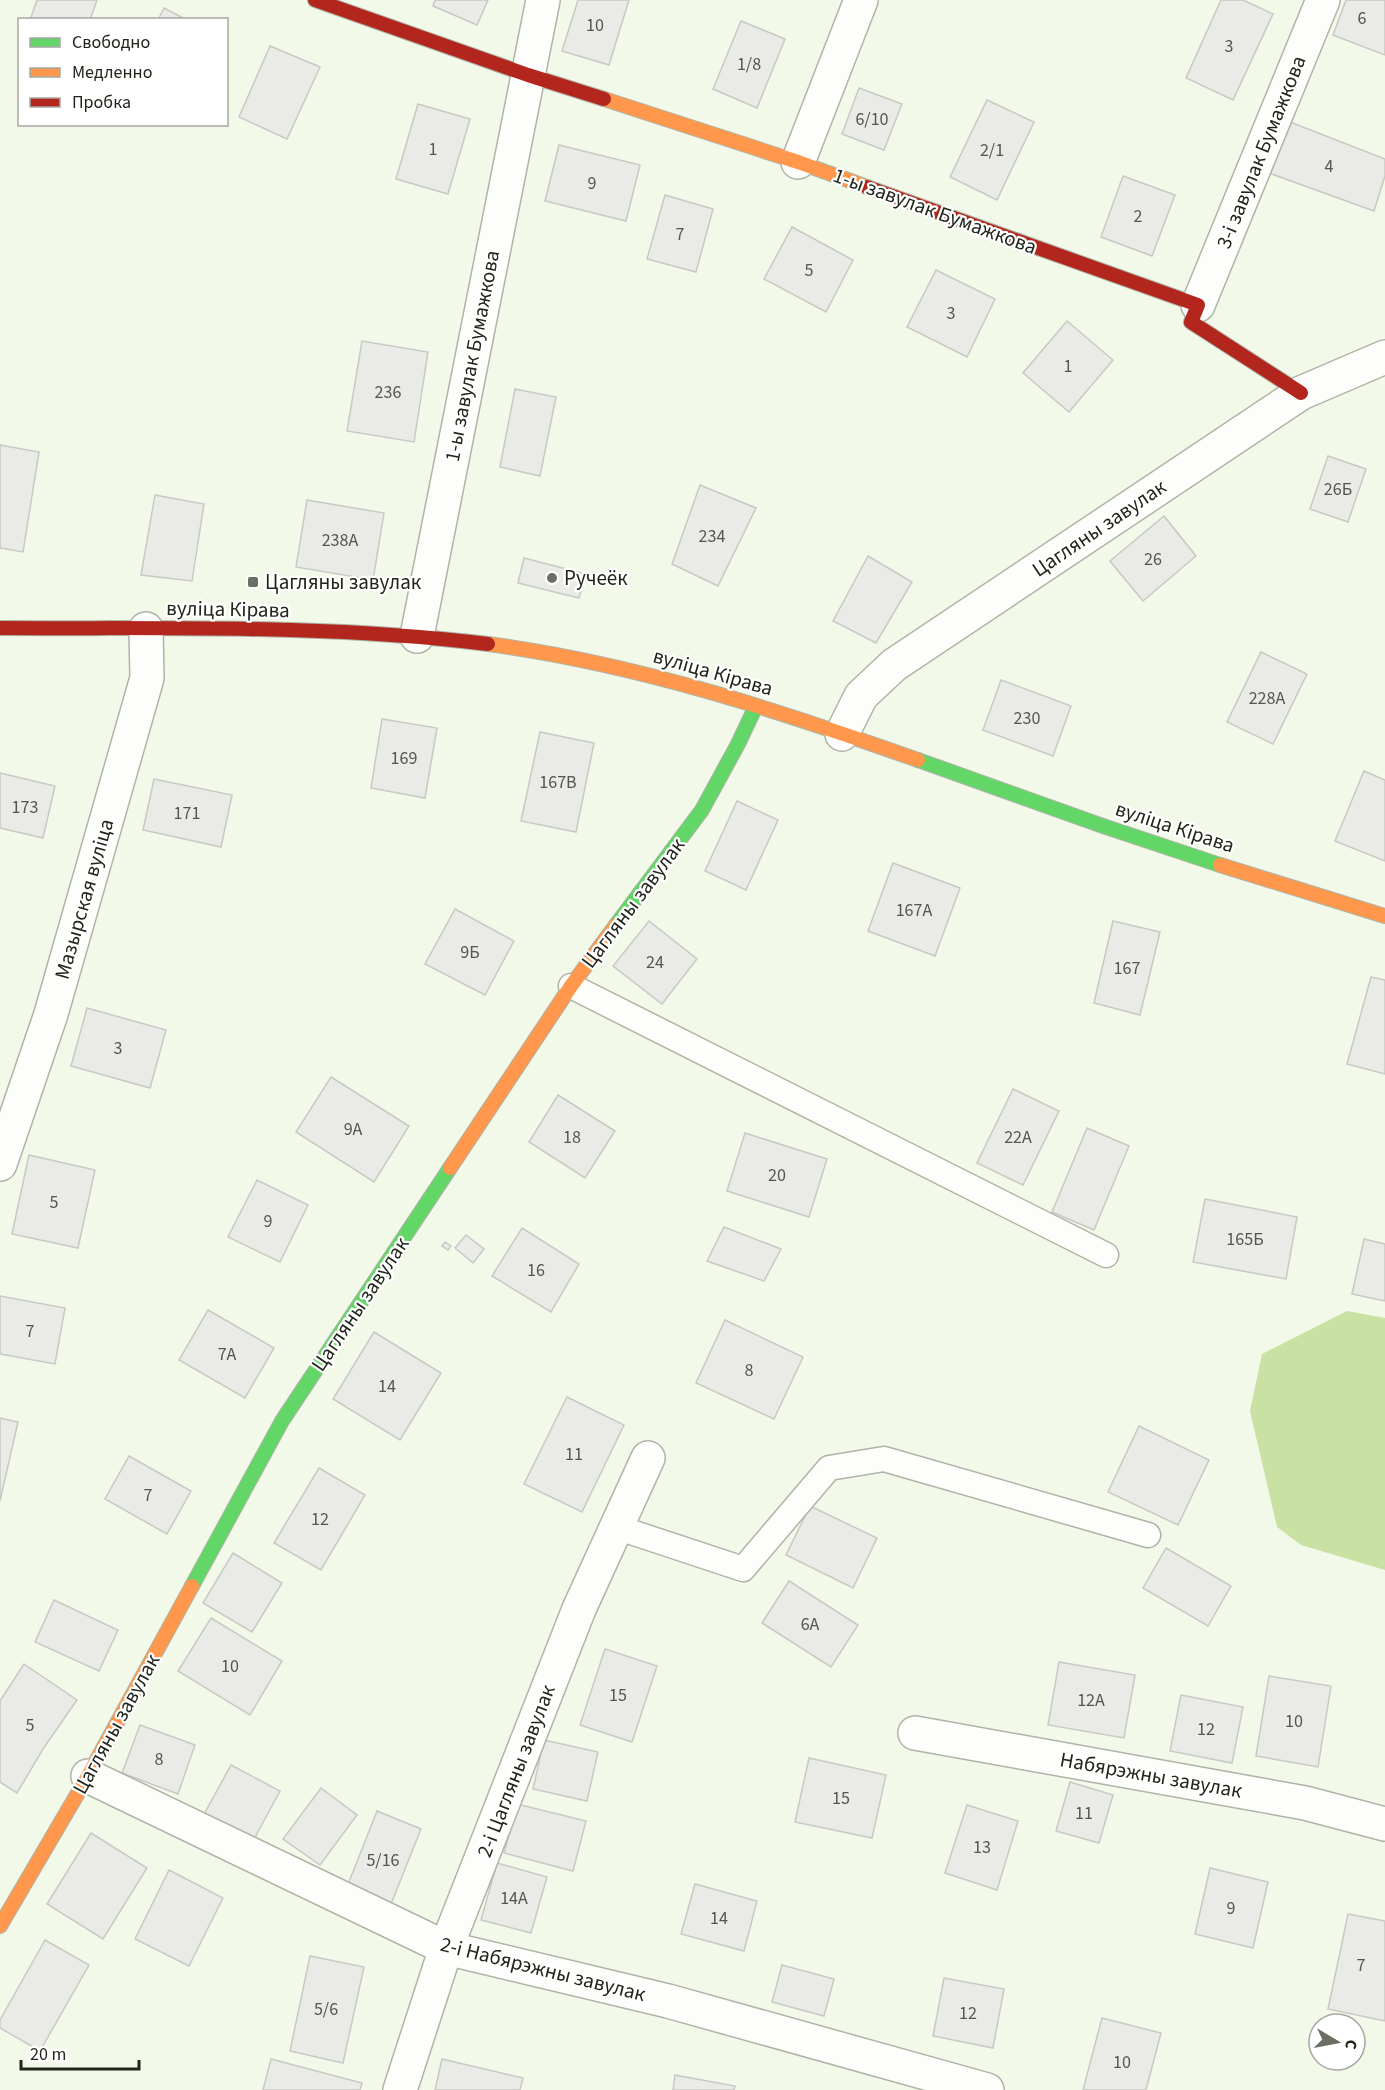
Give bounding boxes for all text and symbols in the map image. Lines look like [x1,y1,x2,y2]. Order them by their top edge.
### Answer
house number: 6 [1358,6,1367,31]
house number: 10 [586,13,604,38]
legend [18,18,228,126]
text: Свободно [72,30,150,55]
house number: 3 [1225,34,1234,59]
street label: 3-і завулак Бумажкова [1209,51,1313,253]
house number: 1/8 [737,52,761,77]
text: Медленно [72,60,152,85]
text: Пробка [72,90,131,115]
house number: 6/10 [855,107,889,132]
house number: 1 [429,137,437,162]
house number: 2/1 [980,138,1004,163]
house number: 4 [1325,154,1334,179]
street label: 1-ы завулак Бумажкова [829,160,1041,262]
house number: 9 [588,171,597,196]
house number: 2 [1134,204,1143,229]
house number: 7 [676,222,685,247]
street label: 1-ы завулак Бумажкова [437,248,507,464]
house number: 5 [805,258,814,283]
house number: 3 [947,301,956,326]
house number: 1 [1064,354,1072,379]
house number: 236 [375,380,401,405]
street label: Цагляны завулак [1026,472,1173,584]
house number: 26Б [1324,477,1352,502]
house number: 234 [699,524,725,549]
house number: 238А [322,528,359,553]
house number: 26 [1144,547,1162,572]
place label: Ручеёк [564,563,628,593]
place label: Цагляны завулак [265,567,422,597]
marker: Ручеёк [545,571,559,585]
marker: Цагляны завулак [246,575,260,589]
street label: вуліца Кірава [166,593,290,625]
street label: вуліца Кірава [649,641,777,703]
house number: 228А [1249,686,1286,711]
house number: 230 [1014,706,1040,731]
house number: 169 [391,746,417,771]
house number: 167В [539,770,577,795]
street label: вуліца Кірава [1112,794,1238,860]
house number: 173 [12,795,38,820]
house number: 171 [174,801,200,826]
street label: Мазырская вуліца [47,815,121,983]
street label: Цагляны завулак [574,831,692,974]
house number: 167А [896,898,933,923]
house number: 9Б [460,940,480,965]
house number: 24 [646,950,664,975]
house number: 167 [1114,956,1140,981]
house number: 3 [114,1036,123,1061]
house number: 9А [344,1117,363,1142]
house number: 18 [563,1125,581,1150]
house number: 22А [1004,1125,1032,1150]
house number: 20 [768,1163,786,1188]
house number: 5 [50,1190,59,1215]
house number: 9 [264,1209,273,1234]
house number: 165Б [1226,1227,1264,1252]
street label: Цагляны завулак [304,1230,416,1377]
house number: 16 [527,1258,545,1283]
house number: 7 [26,1319,35,1344]
house number: 7А [218,1342,237,1367]
house number: 8 [745,1358,754,1383]
house number: 14 [378,1374,396,1399]
house number: 11 [565,1442,583,1467]
house number: 7 [144,1483,153,1508]
house number: 12 [311,1507,329,1532]
house number: 6А [801,1612,820,1637]
street label: Цагляны завулак [65,1648,167,1800]
house number: 10 [221,1654,239,1679]
street label: 2-і Цагляны завулак [469,1680,563,1862]
house number: 15 [609,1683,627,1708]
house number: 12А [1077,1688,1105,1713]
house number: 10 [1285,1709,1303,1734]
house number: 5 [26,1713,35,1738]
house number: 12 [1197,1717,1215,1742]
street label: Набярэжны завулак [1058,1744,1245,1806]
house number: 8 [155,1747,164,1772]
house number: 15 [832,1786,850,1811]
house number: 11 [1075,1801,1093,1826]
house number: 13 [973,1835,991,1860]
house number: 5/16 [366,1848,400,1873]
house number: 14А [500,1886,528,1911]
house number: 9 [1227,1896,1236,1921]
house number: 14 [710,1906,728,1931]
street label: 2-і Набярэжны завулак [437,1929,649,2009]
house number: 7 [1357,1953,1366,1978]
house number: 5/6 [314,1997,338,2022]
house number: 12 [959,2001,977,2026]
north arrow [1307,2012,1367,2072]
scale bar [21,2033,140,2071]
text: С [1339,2038,1362,2051]
text: 20 m [30,2042,66,2067]
house number: 10 [1113,2050,1131,2075]

